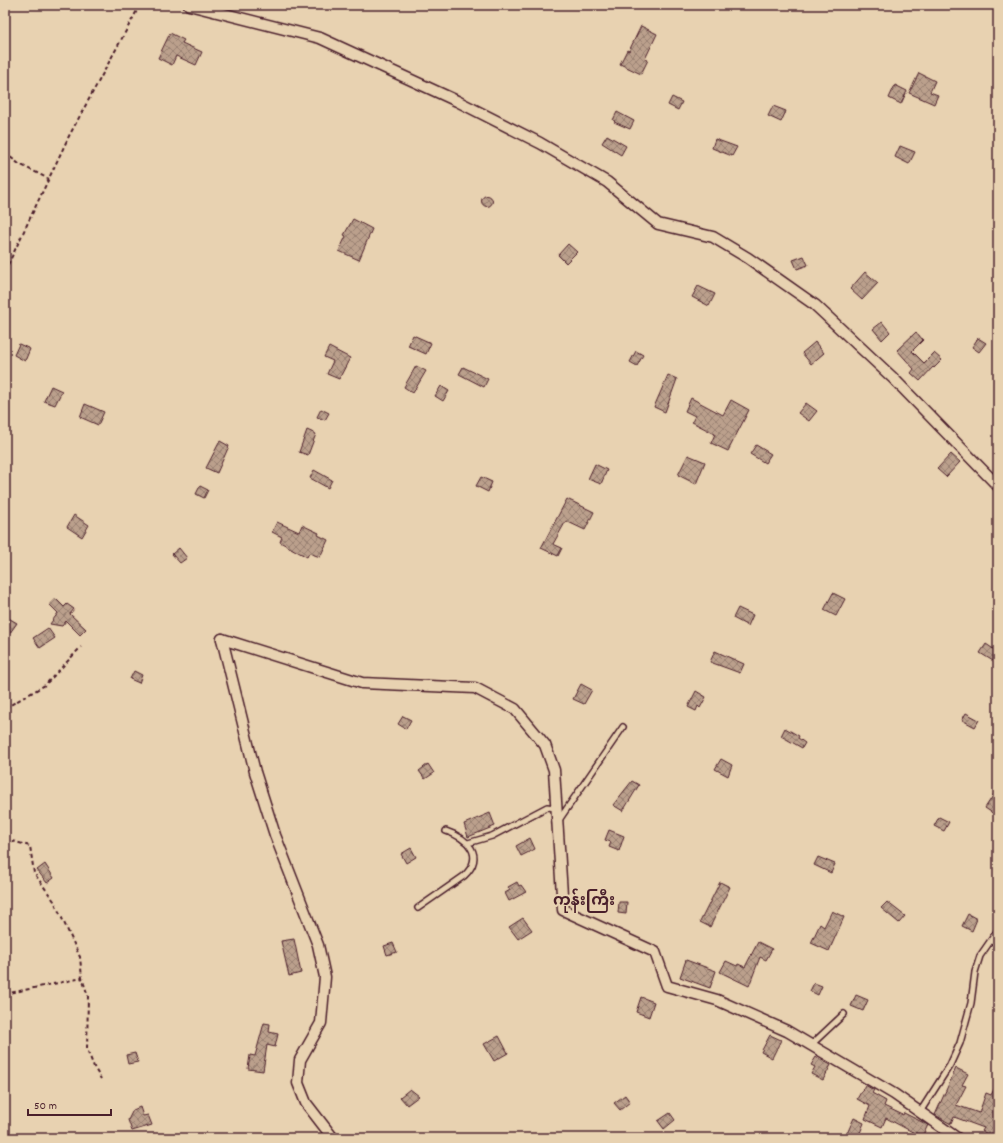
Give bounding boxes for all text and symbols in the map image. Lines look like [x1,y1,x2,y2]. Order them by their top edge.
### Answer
district label: ကုန်းကြီး [553,888,615,913]
scale bar [28,1091,111,1117]
text: 50 m [34,1098,57,1115]

